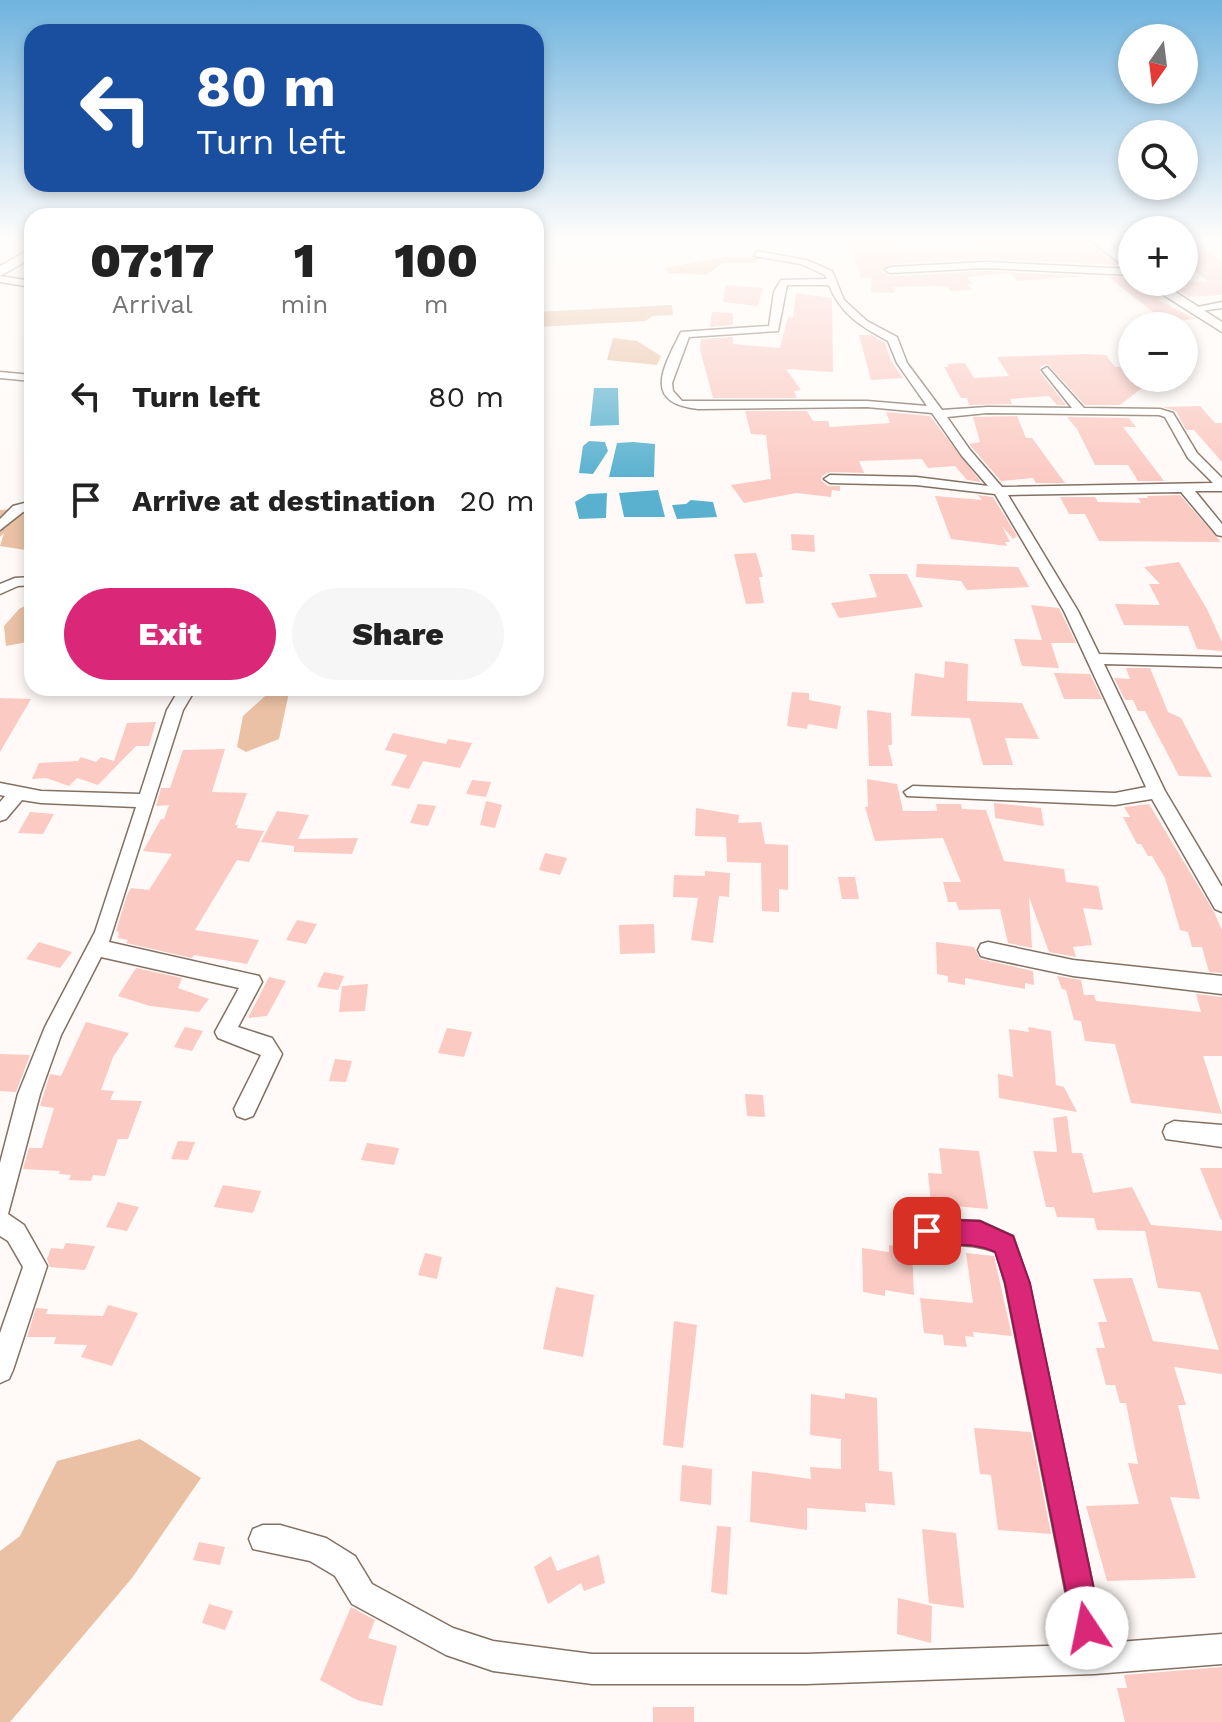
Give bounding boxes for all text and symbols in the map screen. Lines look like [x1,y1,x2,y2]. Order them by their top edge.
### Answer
north arrow [1118,24,1198,104]
map controls [1118,24,1198,392]
text: 80 m [196,54,336,120]
icon: left [64,56,168,160]
button: search [1118,120,1198,200]
text: Turn left [196,121,346,163]
button: + [1118,216,1198,296]
text: 07:17 [90,232,215,289]
text: 1 [294,232,315,289]
text: 100 [394,232,478,289]
text: Arrival [112,289,193,319]
text: min [281,289,328,319]
text: m [424,289,449,319]
button: − [1118,312,1198,392]
icon: left [64,374,108,418]
text: Turn left [132,379,260,414]
text: 80 m [428,379,504,414]
icon: arrive [64,478,108,522]
text: Arrive at destination [132,483,436,518]
text: 20 m [460,483,535,518]
button: Exit [64,588,276,680]
button: Share [292,588,504,680]
pin [893,1197,961,1265]
icon: arrive [905,1209,949,1253]
position arrow [1045,1586,1129,1670]

